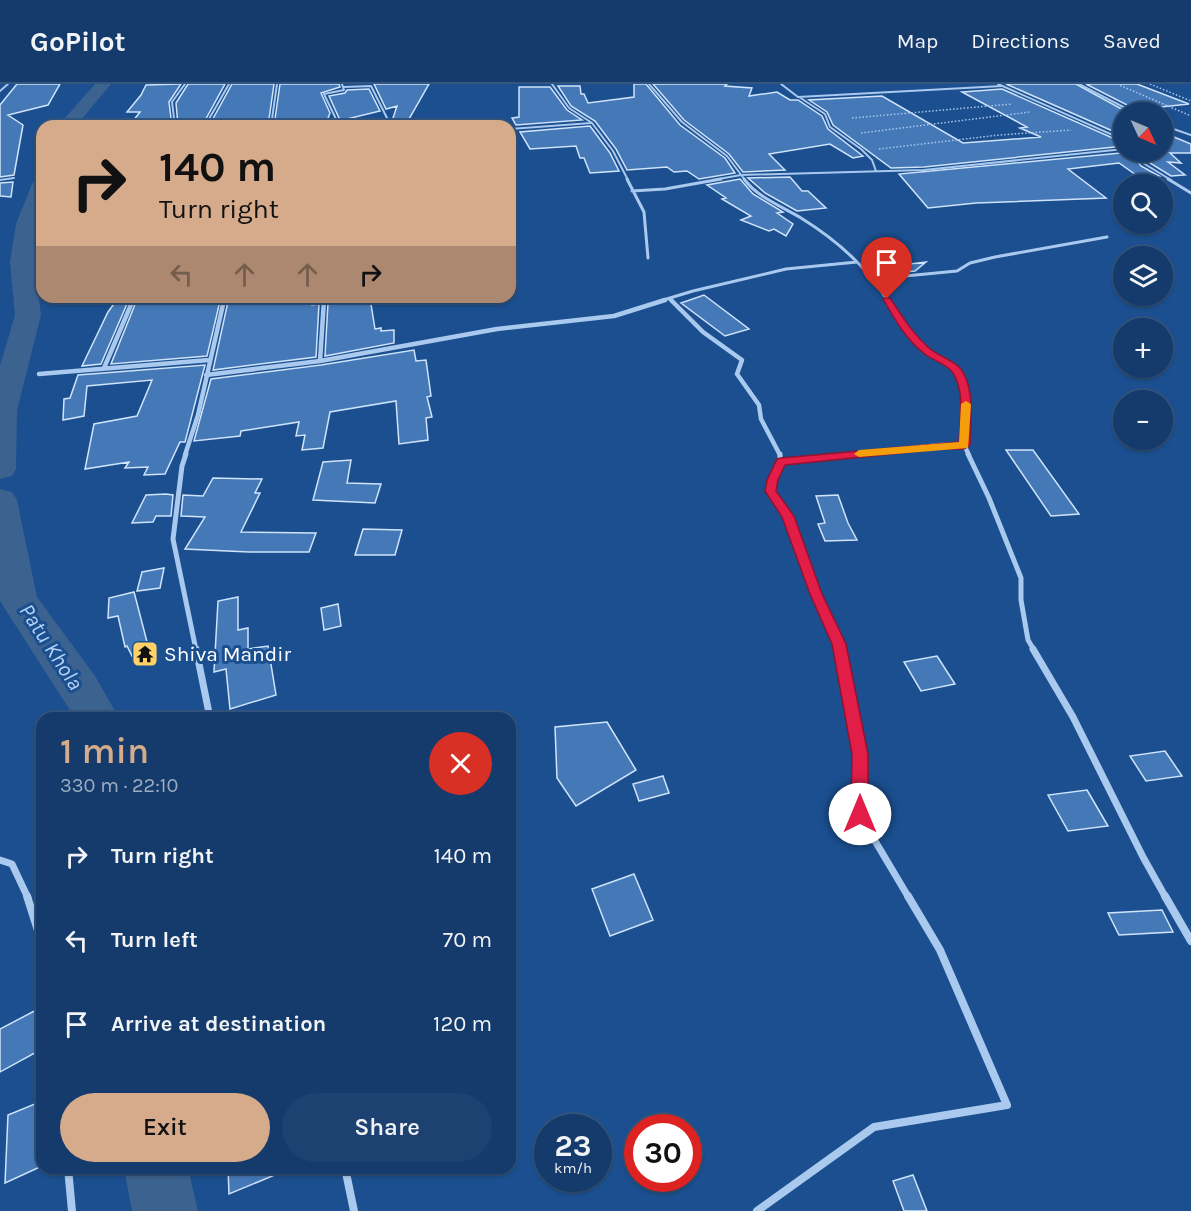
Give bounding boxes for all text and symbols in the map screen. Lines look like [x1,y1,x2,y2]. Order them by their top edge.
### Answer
text: GoPilot [30,25,126,58]
text: Map [897,29,938,53]
text: Directions [971,29,1070,53]
text: Saved [1103,29,1161,53]
north arrow [1113,102,1173,162]
map controls [1113,102,1173,450]
text: 140 m [159,142,276,192]
icon: right [60,144,138,222]
button: search [1113,174,1173,234]
text: Turn right [159,193,279,225]
pin [861,237,912,299]
icon: arrive [870,246,903,279]
button: layers [1113,246,1173,306]
icon: left [165,258,198,291]
icon: ahead [228,258,261,291]
icon: ahead [291,258,324,291]
icon: right [354,258,387,291]
button: + [1113,318,1173,378]
button: − [1113,390,1173,450]
water label: Patu Khola [13,599,89,695]
temple icon: Shiva Mandir [130,639,160,669]
place label: Shiva Mandir [164,642,291,666]
text: 1 min [60,730,149,772]
button: close [429,732,492,795]
text: 330 m · 22:10 [60,774,178,797]
position arrow [828,782,892,846]
icon: right [60,840,93,873]
text: Turn right [111,843,214,869]
text: 140 m [434,843,492,869]
icon: left [60,924,93,957]
text: Turn left [111,927,198,953]
text: 70 m [443,927,492,953]
icon: arrive [60,1008,93,1041]
text: Arrive at destination [111,1011,326,1037]
text: 120 m [433,1011,492,1037]
button: Exit [60,1093,270,1162]
button: Share [282,1093,492,1162]
speed limit sign: 30 [624,1114,702,1192]
text: 23 [555,1128,591,1164]
text: km/h [554,1159,592,1177]

